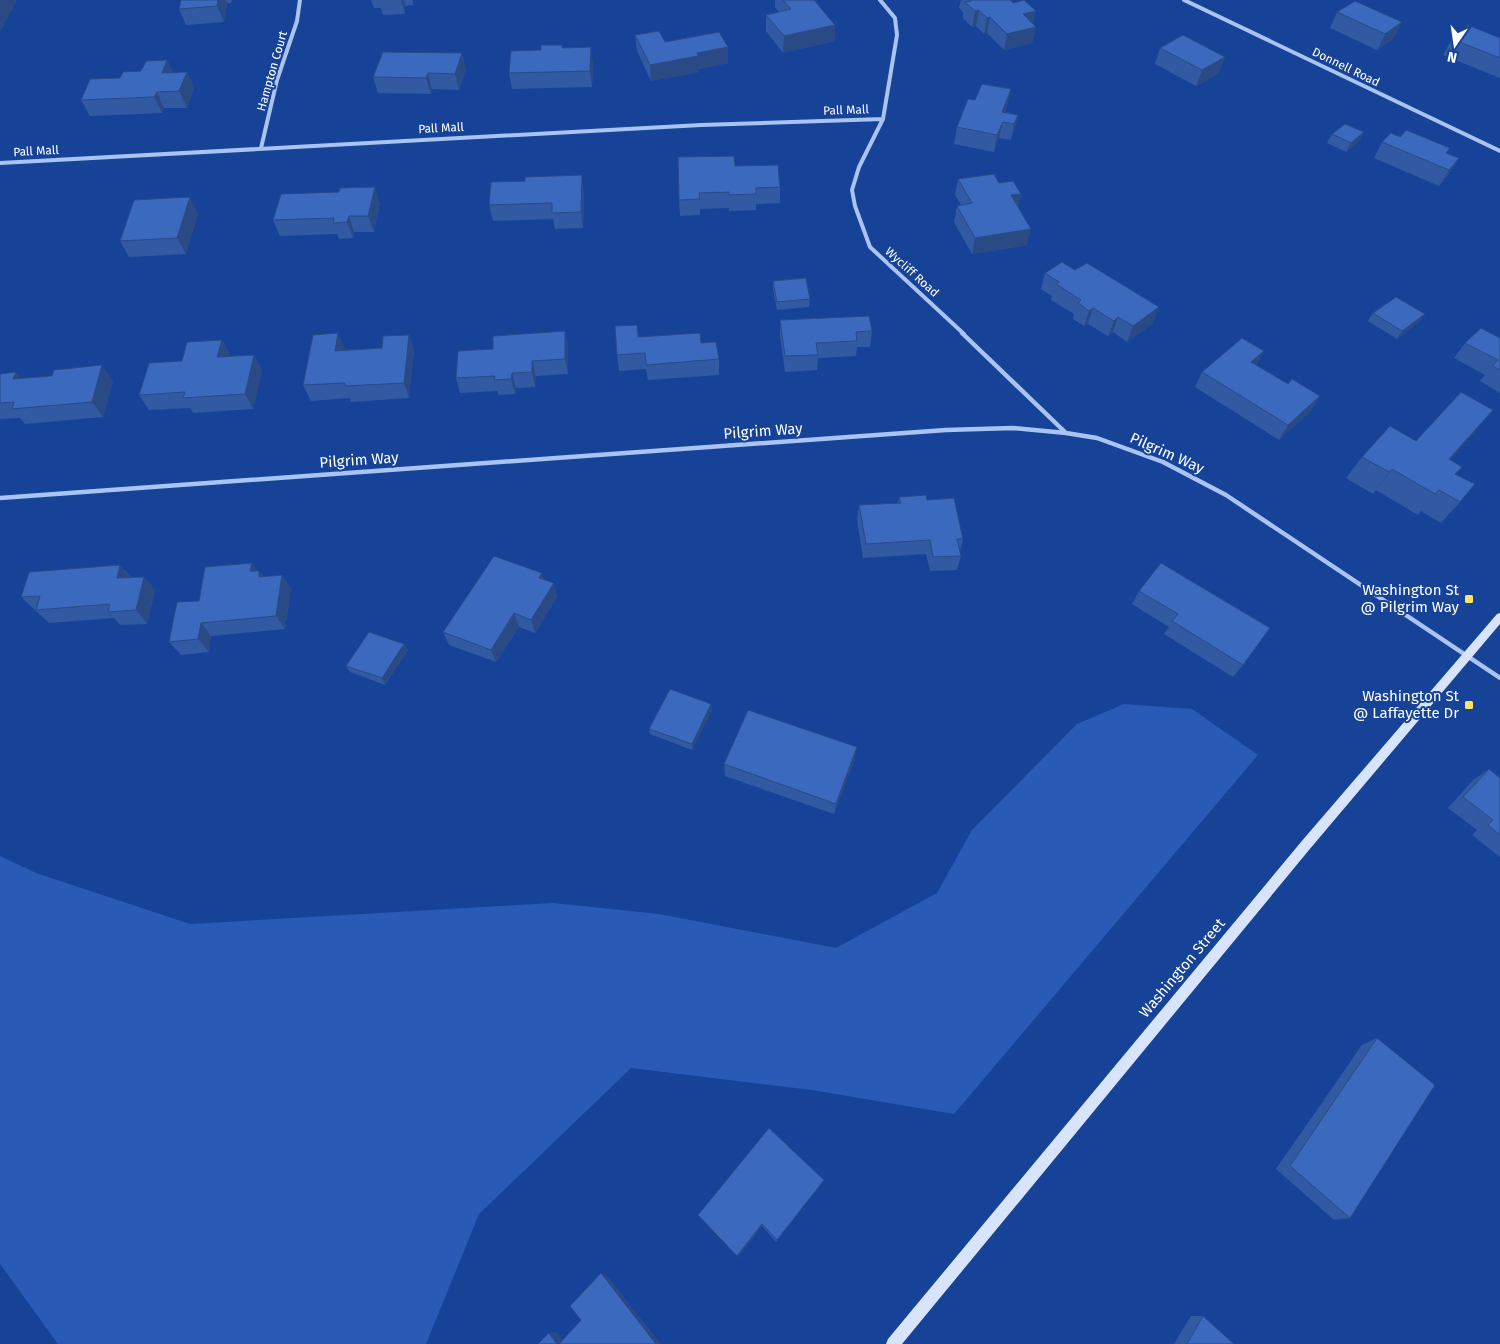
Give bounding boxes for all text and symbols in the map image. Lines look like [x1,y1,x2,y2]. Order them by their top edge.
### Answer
north arrow [1430,20,1480,70]
street label: Hampton Court [254,29,290,113]
street label: Donnell Road [1310,45,1382,89]
text: N [1446,48,1459,67]
street label: Pall Mall [823,102,870,118]
street label: Pall Mall [418,120,465,136]
street label: Pall Mall [13,143,60,159]
street label: Wycliff Road [882,244,942,300]
street label: Pilgrim Way [723,419,804,443]
street label: Pilgrim Way [1127,429,1207,478]
street label: Pilgrim Way [319,448,400,472]
place label: Washington St @ Pilgrim Way [1360,581,1460,616]
marker: Washington St @ Pilgrim Way [1463,593,1475,605]
place label: Washington St @ Laffayette Dr [1353,687,1460,722]
marker: Washington St @ Laffayette Dr [1463,699,1475,711]
street label: Washington Street [1135,914,1229,1021]

